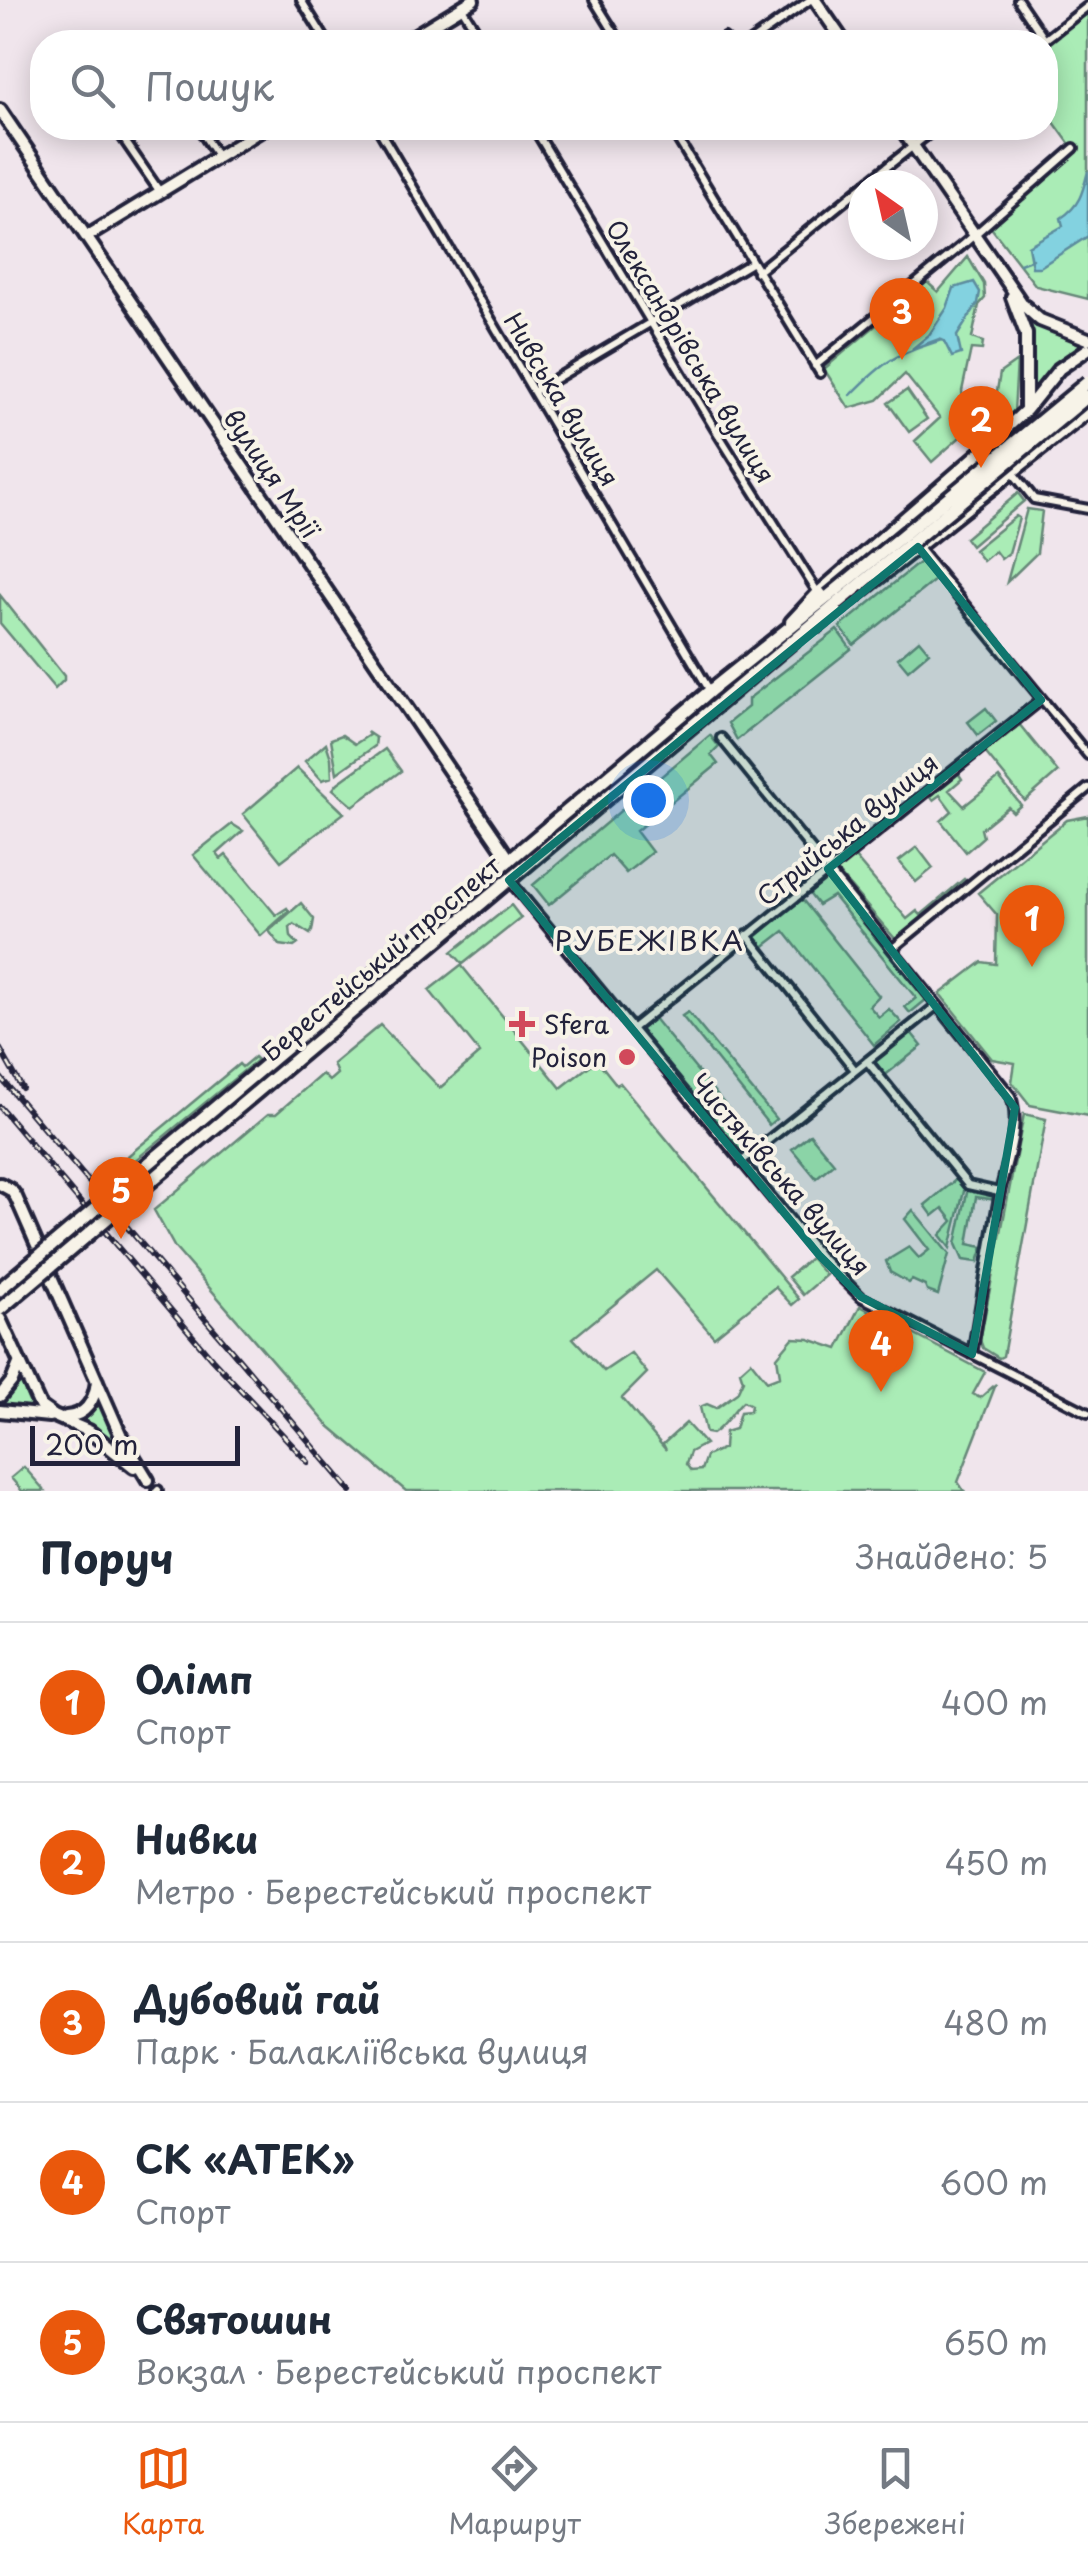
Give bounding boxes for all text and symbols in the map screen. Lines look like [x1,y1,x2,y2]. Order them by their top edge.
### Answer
search box [30,30,1058,140]
text: Пошук [145,57,274,114]
icon: search [65,58,120,113]
north arrow [848,170,938,260]
street label: Олександрівська вулиця [597,212,785,490]
pin: 3 [870,278,934,360]
street label: Нивська вулиця [495,305,629,493]
pin: 2 [948,386,1014,468]
street label: вулиця Мрії [215,401,330,546]
street label: Стрийська вулиця [748,744,946,914]
your location [623,775,674,826]
street label: Берестейський проспект [253,846,510,1070]
pin: 1 [1000,884,1064,967]
district label: РУБЕЖІВКА [555,918,745,961]
place label: Sfera [544,1005,610,1043]
marker: Sfera [509,1011,535,1037]
place label: Poison [531,1038,607,1076]
marker: Poison [616,1046,638,1068]
street label: Чистяківська вулиця [682,1064,880,1284]
pin: 5 [88,1156,154,1239]
pin: 4 [848,1310,914,1392]
scale bar [30,1421,240,1466]
text: 200 m [45,1422,138,1465]
text: Поруч [40,1525,174,1588]
text: Знайдено: 5 [856,1532,1048,1580]
text: Олімп [135,1650,253,1707]
text: 1 [65,1678,80,1726]
text: 400 m [941,1678,1048,1726]
text: Спорт [135,1707,230,1755]
text: Нивки [135,1810,259,1867]
text: 2 [61,1838,84,1886]
text: 450 m [945,1838,1048,1886]
text: Метро · Берестейський проспект [135,1867,651,1915]
text: Дубовий гай [135,1970,381,2027]
text: 3 [62,1998,83,2046]
text: 480 m [943,1998,1048,2046]
text: Парк · Балакліївська вулиця [135,2027,589,2075]
text: СК «АТЕК» [135,2130,354,2187]
text: 4 [62,2158,83,2206]
text: 600 m [940,2158,1048,2206]
text: Спорт [135,2187,230,2235]
text: Святошин [135,2290,332,2347]
text: 5 [62,2318,83,2366]
text: 650 m [944,2318,1048,2366]
text: Вокзал · Берестейський проспект [135,2347,661,2395]
tab: Карта [122,2441,204,2544]
tab: Маршрут [448,2441,581,2544]
tab: Збережені [825,2441,966,2544]

